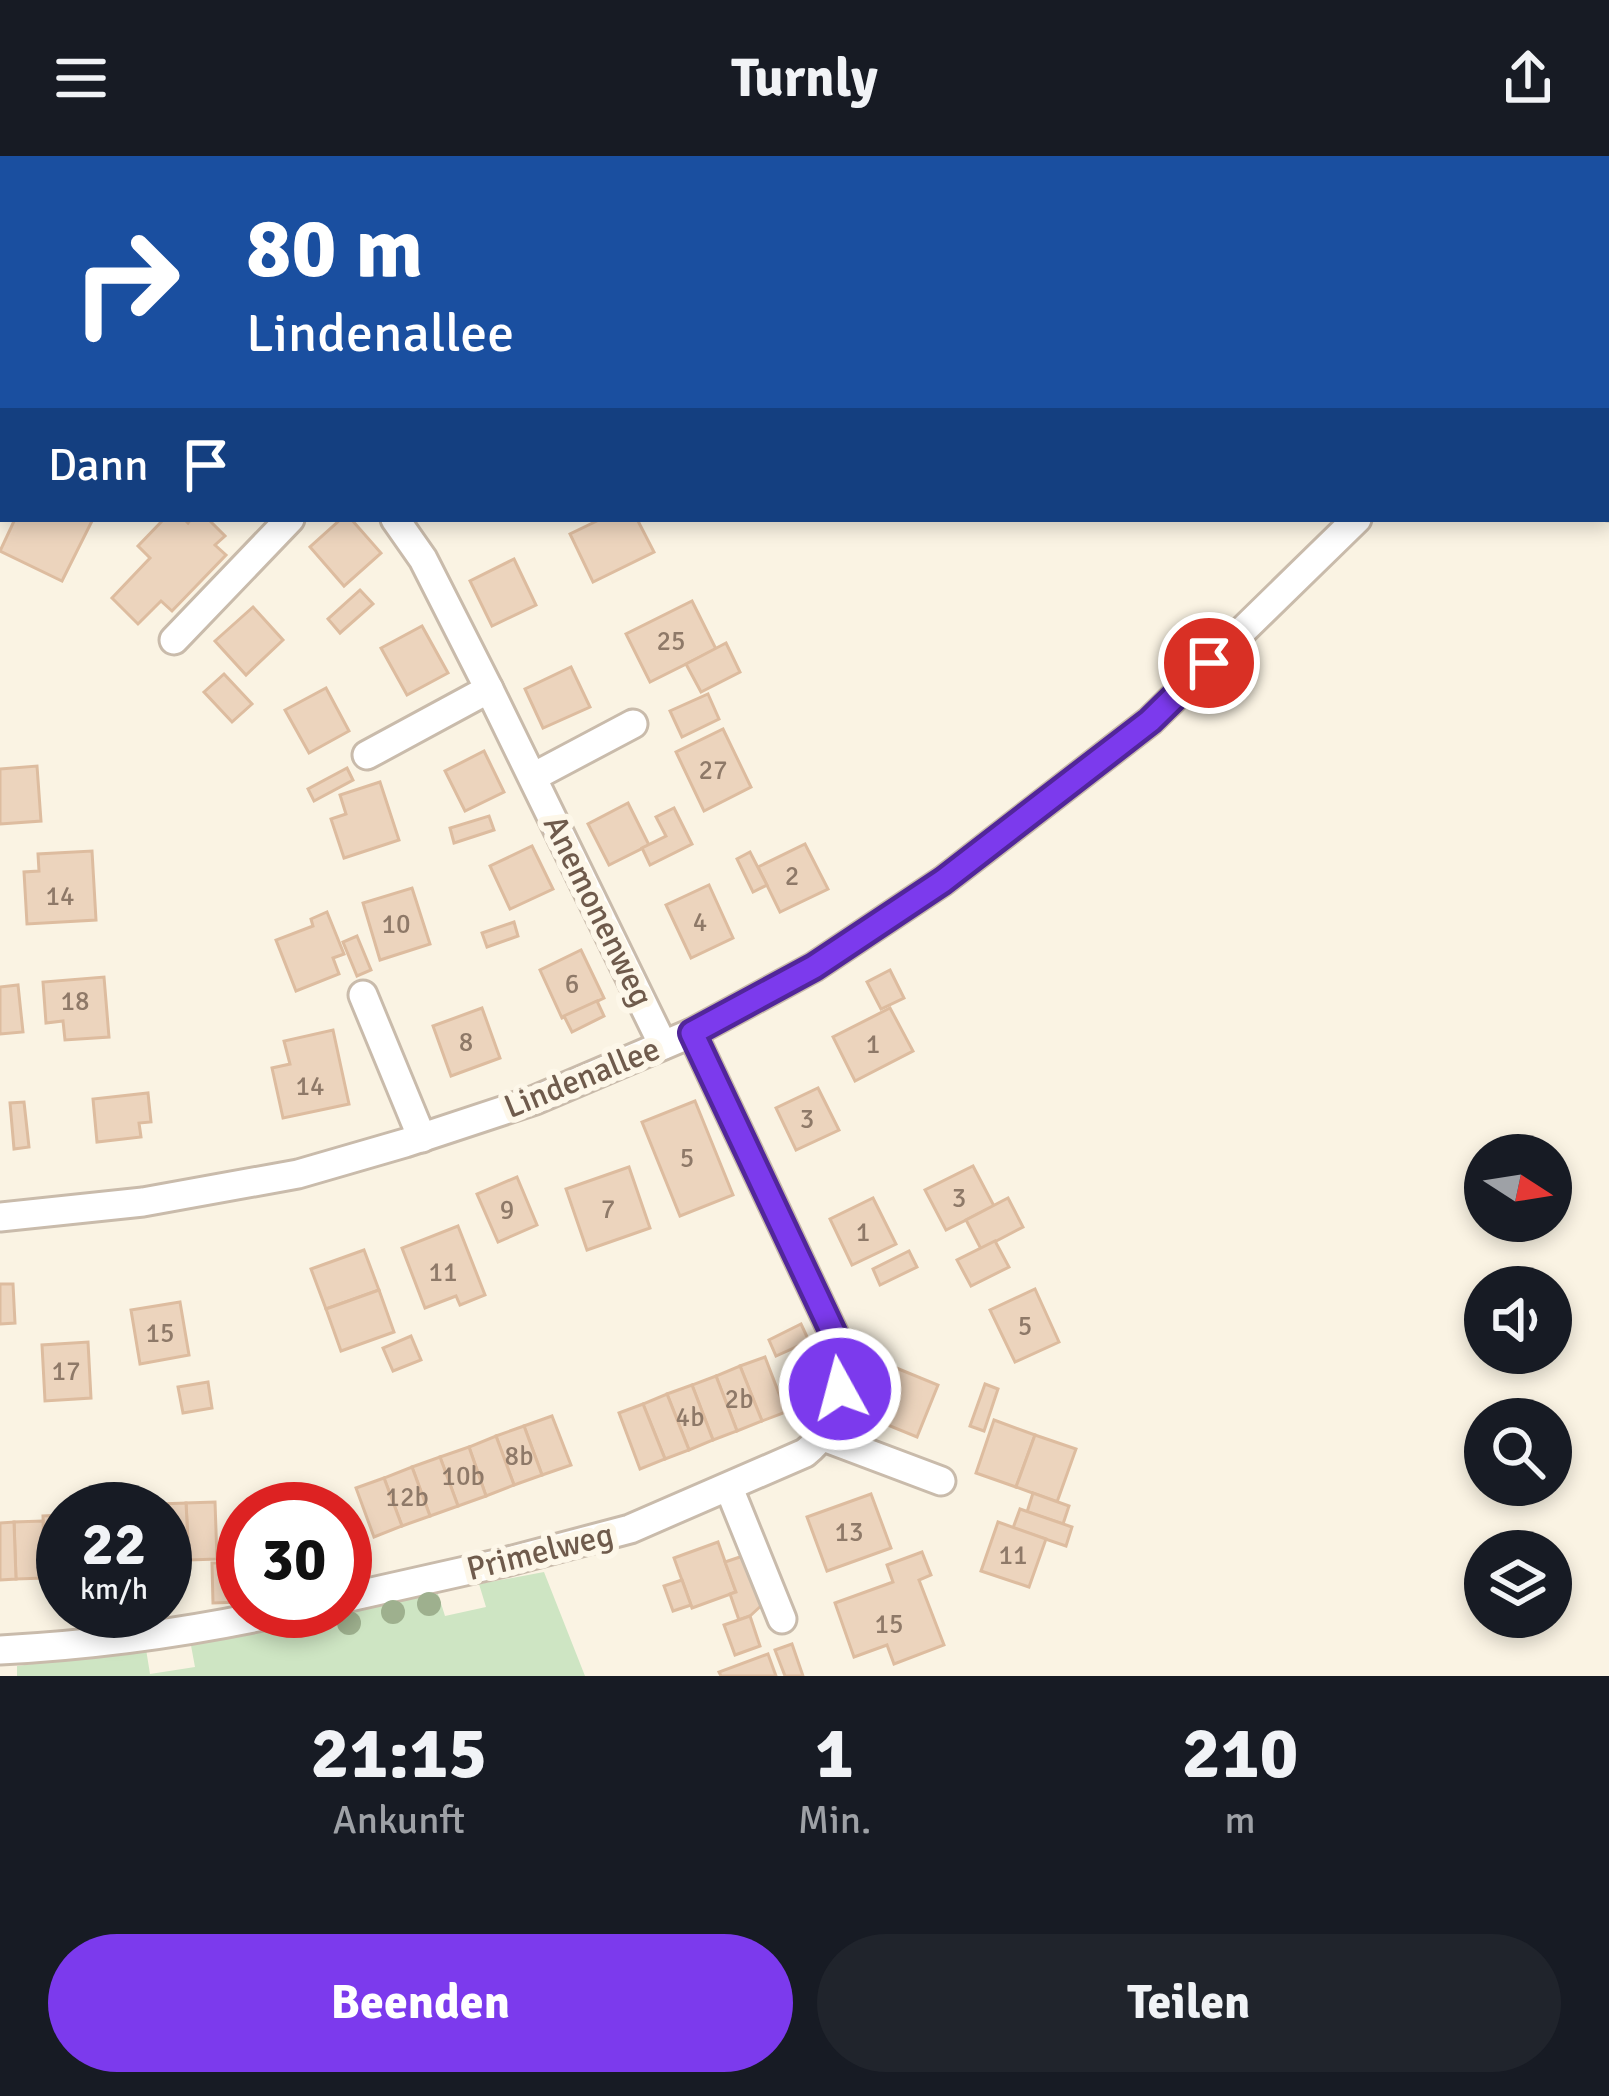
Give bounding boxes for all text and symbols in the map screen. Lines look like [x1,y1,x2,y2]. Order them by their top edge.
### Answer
icon: menu [48,45,114,111]
text: Turnly [731,45,878,112]
icon: share [1495,45,1561,111]
text: 80 m [246,197,423,301]
icon: right [48,204,204,360]
text: Lindenallee [246,300,514,367]
icon: arrive [173,432,239,498]
text: Dann [48,438,149,493]
pin [1158,612,1260,714]
house number: 25 [656,625,686,658]
icon: arrive [1176,630,1242,696]
house number: 27 [698,754,728,787]
street label: Anemonenweg [534,809,662,1013]
house number: 2 [785,860,799,893]
house number: 14 [45,880,75,913]
house number: 4 [693,906,707,939]
house number: 10 [381,908,411,941]
house number: 6 [565,968,579,1001]
house number: 18 [60,985,90,1018]
house number: 8 [459,1026,473,1059]
street label: Lindenallee [498,1028,666,1128]
house number: 1 [866,1028,880,1061]
house number: 14 [295,1070,325,1103]
house number: 3 [800,1103,814,1136]
north arrow [1464,1134,1572,1242]
map controls [1464,1134,1572,1638]
house number: 5 [680,1142,694,1175]
house number: 3 [952,1182,966,1215]
house number: 7 [601,1193,615,1226]
house number: 9 [500,1194,514,1227]
house number: 1 [856,1216,870,1249]
house number: 11 [428,1256,458,1289]
button: sound [1464,1266,1572,1374]
house number: 5 [1018,1310,1032,1343]
house number: 15 [145,1317,175,1350]
position arrow [777,1326,903,1452]
house number: 17 [51,1355,81,1388]
house number: 2b [725,1383,753,1416]
button: search [1464,1398,1572,1506]
house number: 4b [676,1401,704,1434]
house number: 8b [505,1440,533,1473]
house number: 10b [441,1460,485,1493]
house number: 12b [385,1481,429,1514]
speed limit sign: 30 [216,1482,372,1638]
text: 22 [82,1508,146,1582]
street label: Primelweg [463,1514,617,1590]
house number: 13 [834,1516,864,1549]
button: layers [1464,1530,1572,1638]
house number: 11 [998,1539,1028,1572]
text: km/h [80,1571,148,1608]
house number: 15 [874,1608,904,1641]
text: 21:15 [311,1709,487,1798]
text: 1 [815,1709,854,1798]
text: 210 [1182,1709,1298,1798]
text: Ankunft [333,1796,465,1844]
text: Min. [798,1796,871,1844]
text: m [1225,1796,1256,1844]
button: Beenden [48,1934,793,2072]
button: Teilen [817,1934,1561,2072]

